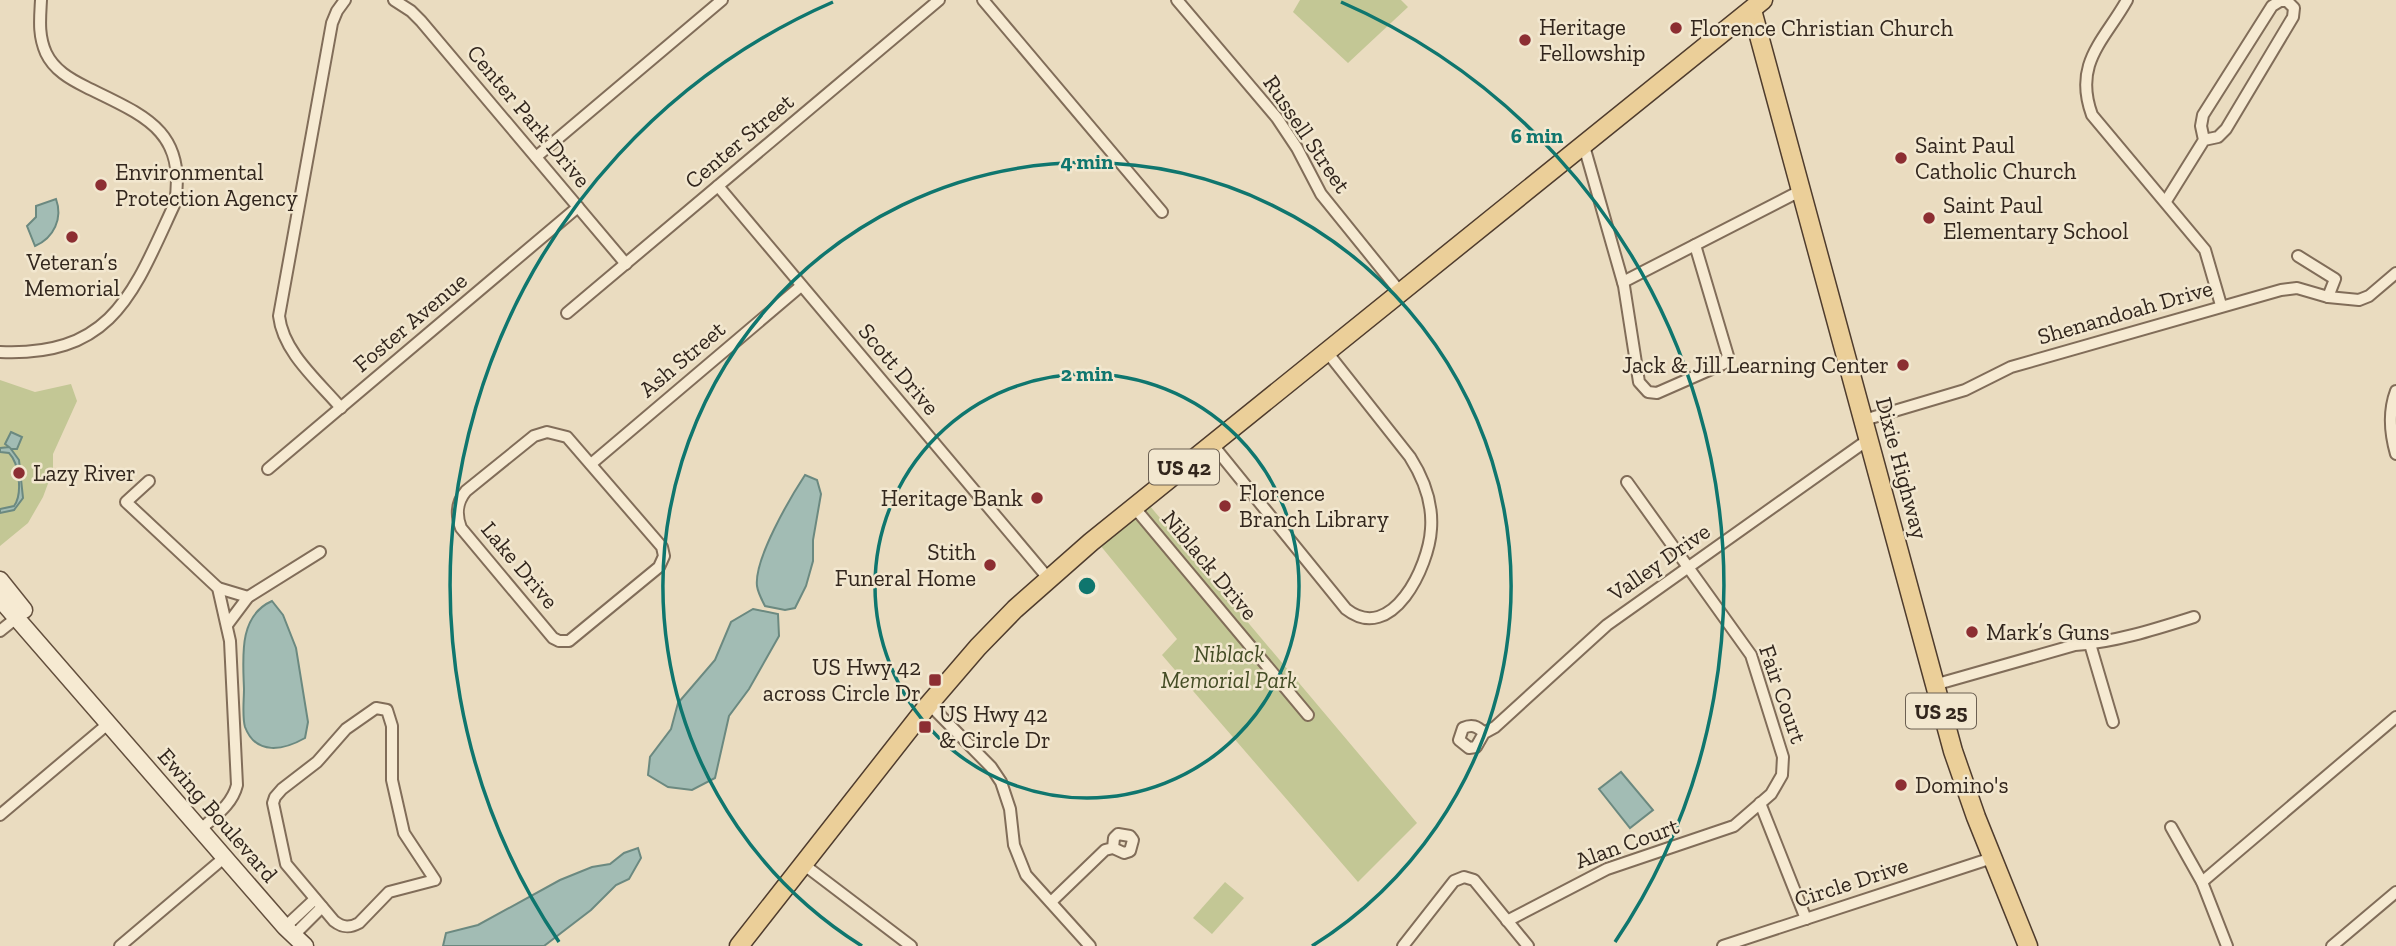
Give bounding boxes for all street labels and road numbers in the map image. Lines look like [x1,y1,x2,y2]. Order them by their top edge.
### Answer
street label: Center Park Drive [461,39,597,193]
street label: Russell Street [1257,70,1357,199]
street label: Center Street [679,87,799,195]
street label: Foster Avenue [347,266,473,378]
street label: Shenandoah Drive [2034,274,2216,350]
street label: Ash Street [633,315,731,403]
street label: Scott Drive [853,317,945,421]
street label: Dixie Highway [1870,394,1934,542]
road number: US 42 [1149,449,1219,484]
street label: Niblack Drive [1156,504,1264,626]
street label: Lake Drive [475,516,565,614]
street label: Valley Drive [1602,517,1715,608]
street label: Fair Court [1753,641,1813,747]
road number: US 25 [1906,694,1976,728]
street label: Ewing Boulevard [152,742,284,888]
street label: Alan Court [1571,811,1683,875]
street label: Circle Drive [1791,850,1911,914]

